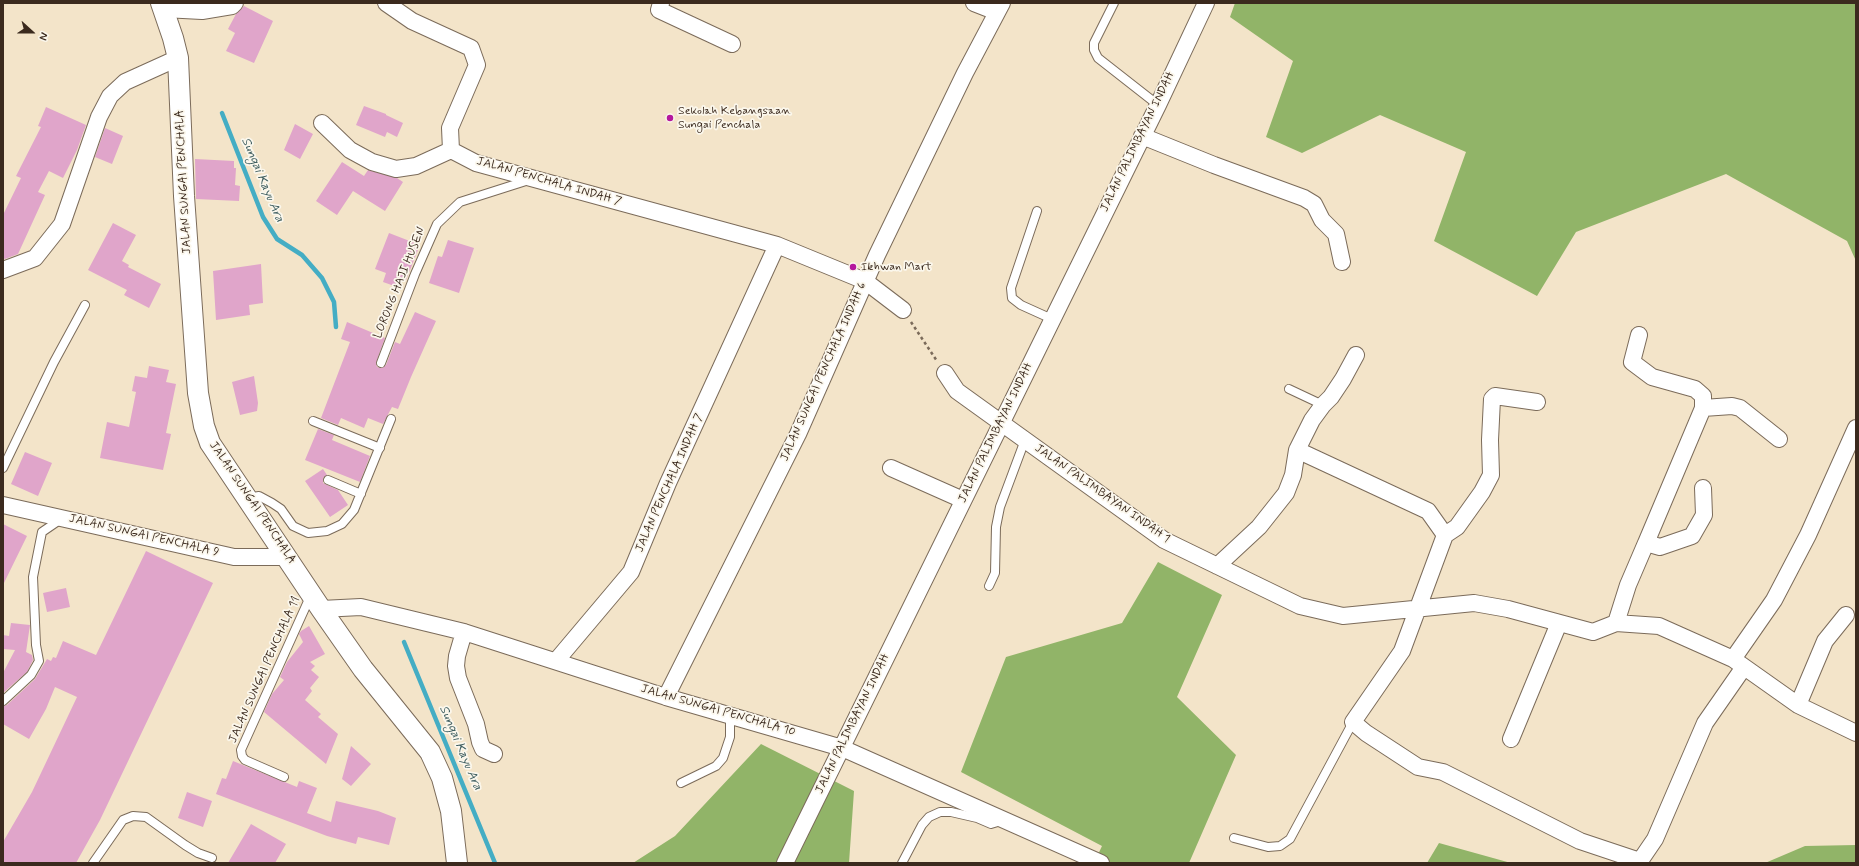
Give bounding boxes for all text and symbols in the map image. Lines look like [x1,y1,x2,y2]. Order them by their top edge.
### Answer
north arrow [12,12,52,52]
text: N [35,30,51,42]
street label: JALAN PALIMBAYAN INDAH [1098,70,1178,214]
place label: Sekolah Kebangsaan Sungai Penchala [678,104,791,132]
street label: JALAN SUNGAI PENCHALA [173,109,195,255]
marker: Sekolah Kebangsaan Sungai Penchala [665,113,675,123]
water label: Sungai Kayu Ara [237,135,287,225]
street label: JALAN PENCHALA INDAH 7 [475,154,623,210]
street label: LORONG HAJI HUSEN [371,225,429,341]
place label: Ikhwan Mart [861,260,932,274]
marker: Ikhwan Mart [848,262,858,272]
street label: JALAN SUNGAI PENCHALA INDAH 6 [778,280,870,464]
street label: JALAN PALIMBAYAN INDAH [956,361,1036,505]
street label: JALAN PENCHALA INDAH 7 [633,411,707,555]
street label: JALAN SUNGAI PENCHALA [206,439,298,567]
street label: JALAN PALIMBAYAN INDAH 1 [1031,442,1173,546]
street label: JALAN SUNGAI PENCHALA 9 [67,512,221,560]
street label: JALAN SUNGAI PENCHALA 11 [226,595,304,745]
street label: JALAN PALIMBAYAN INDAH [813,652,893,796]
street label: JALAN SUNGAI PENCHALA 10 [639,682,797,740]
water label: Sungai Kayu Ara [435,703,485,793]

